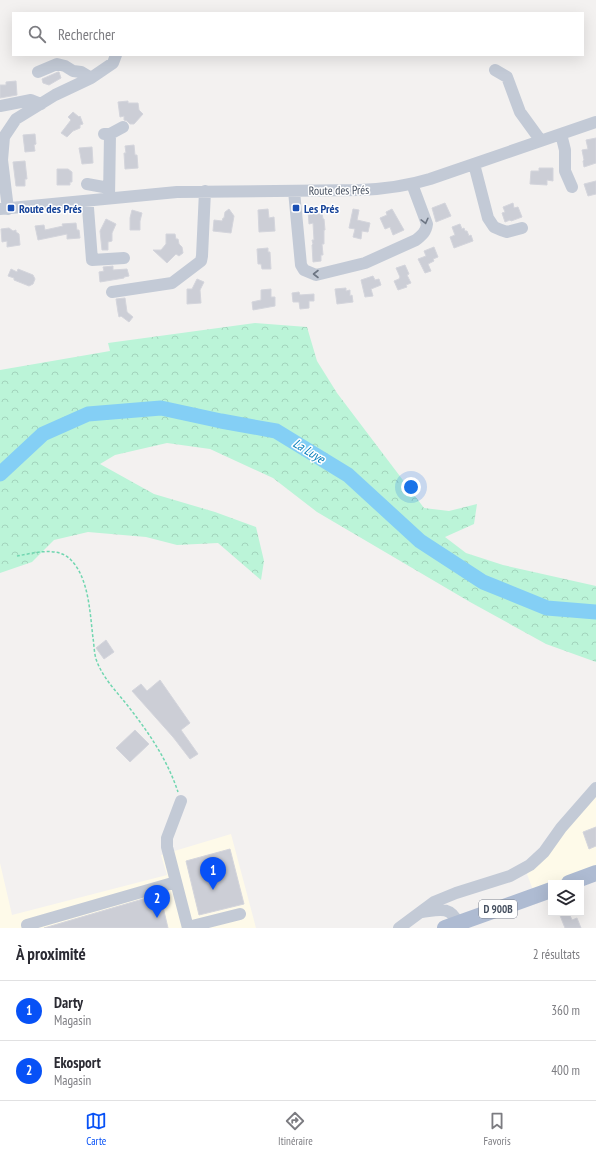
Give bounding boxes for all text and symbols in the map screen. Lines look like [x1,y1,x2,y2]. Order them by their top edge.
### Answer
search box [12,12,584,56]
icon: search [26,23,48,45]
text: Rechercher [58,25,115,44]
street label: Route des Prés [309,182,369,198]
place label: Route des Prés [19,201,82,216]
place label: Les Prés [304,201,339,216]
marker: Route des Prés [6,203,16,213]
marker: Les Prés [291,203,301,213]
one-way arrow [420,217,429,224]
one-way arrow [313,270,319,278]
water label: La Luye [290,435,329,468]
your location [401,477,421,497]
pin: 1 [200,857,226,890]
map controls [548,880,584,916]
button: layers [548,880,584,916]
pin: 2 [144,885,170,918]
road number: D 900B [479,900,517,918]
text: À proximité [16,943,86,965]
text: 2 résultats [533,946,580,963]
text: Darty [54,993,83,1012]
text: 1 [26,1002,32,1019]
text: 360 m [551,1002,580,1019]
text: Magasin [54,1012,91,1029]
text: Ekosport [54,1053,101,1072]
text: 2 [26,1062,32,1079]
text: 400 m [551,1062,580,1079]
text: Magasin [54,1072,91,1089]
tab: Carte [85,1110,107,1148]
tab: Itinéraire [278,1110,313,1148]
tab: Favoris [484,1110,511,1148]

